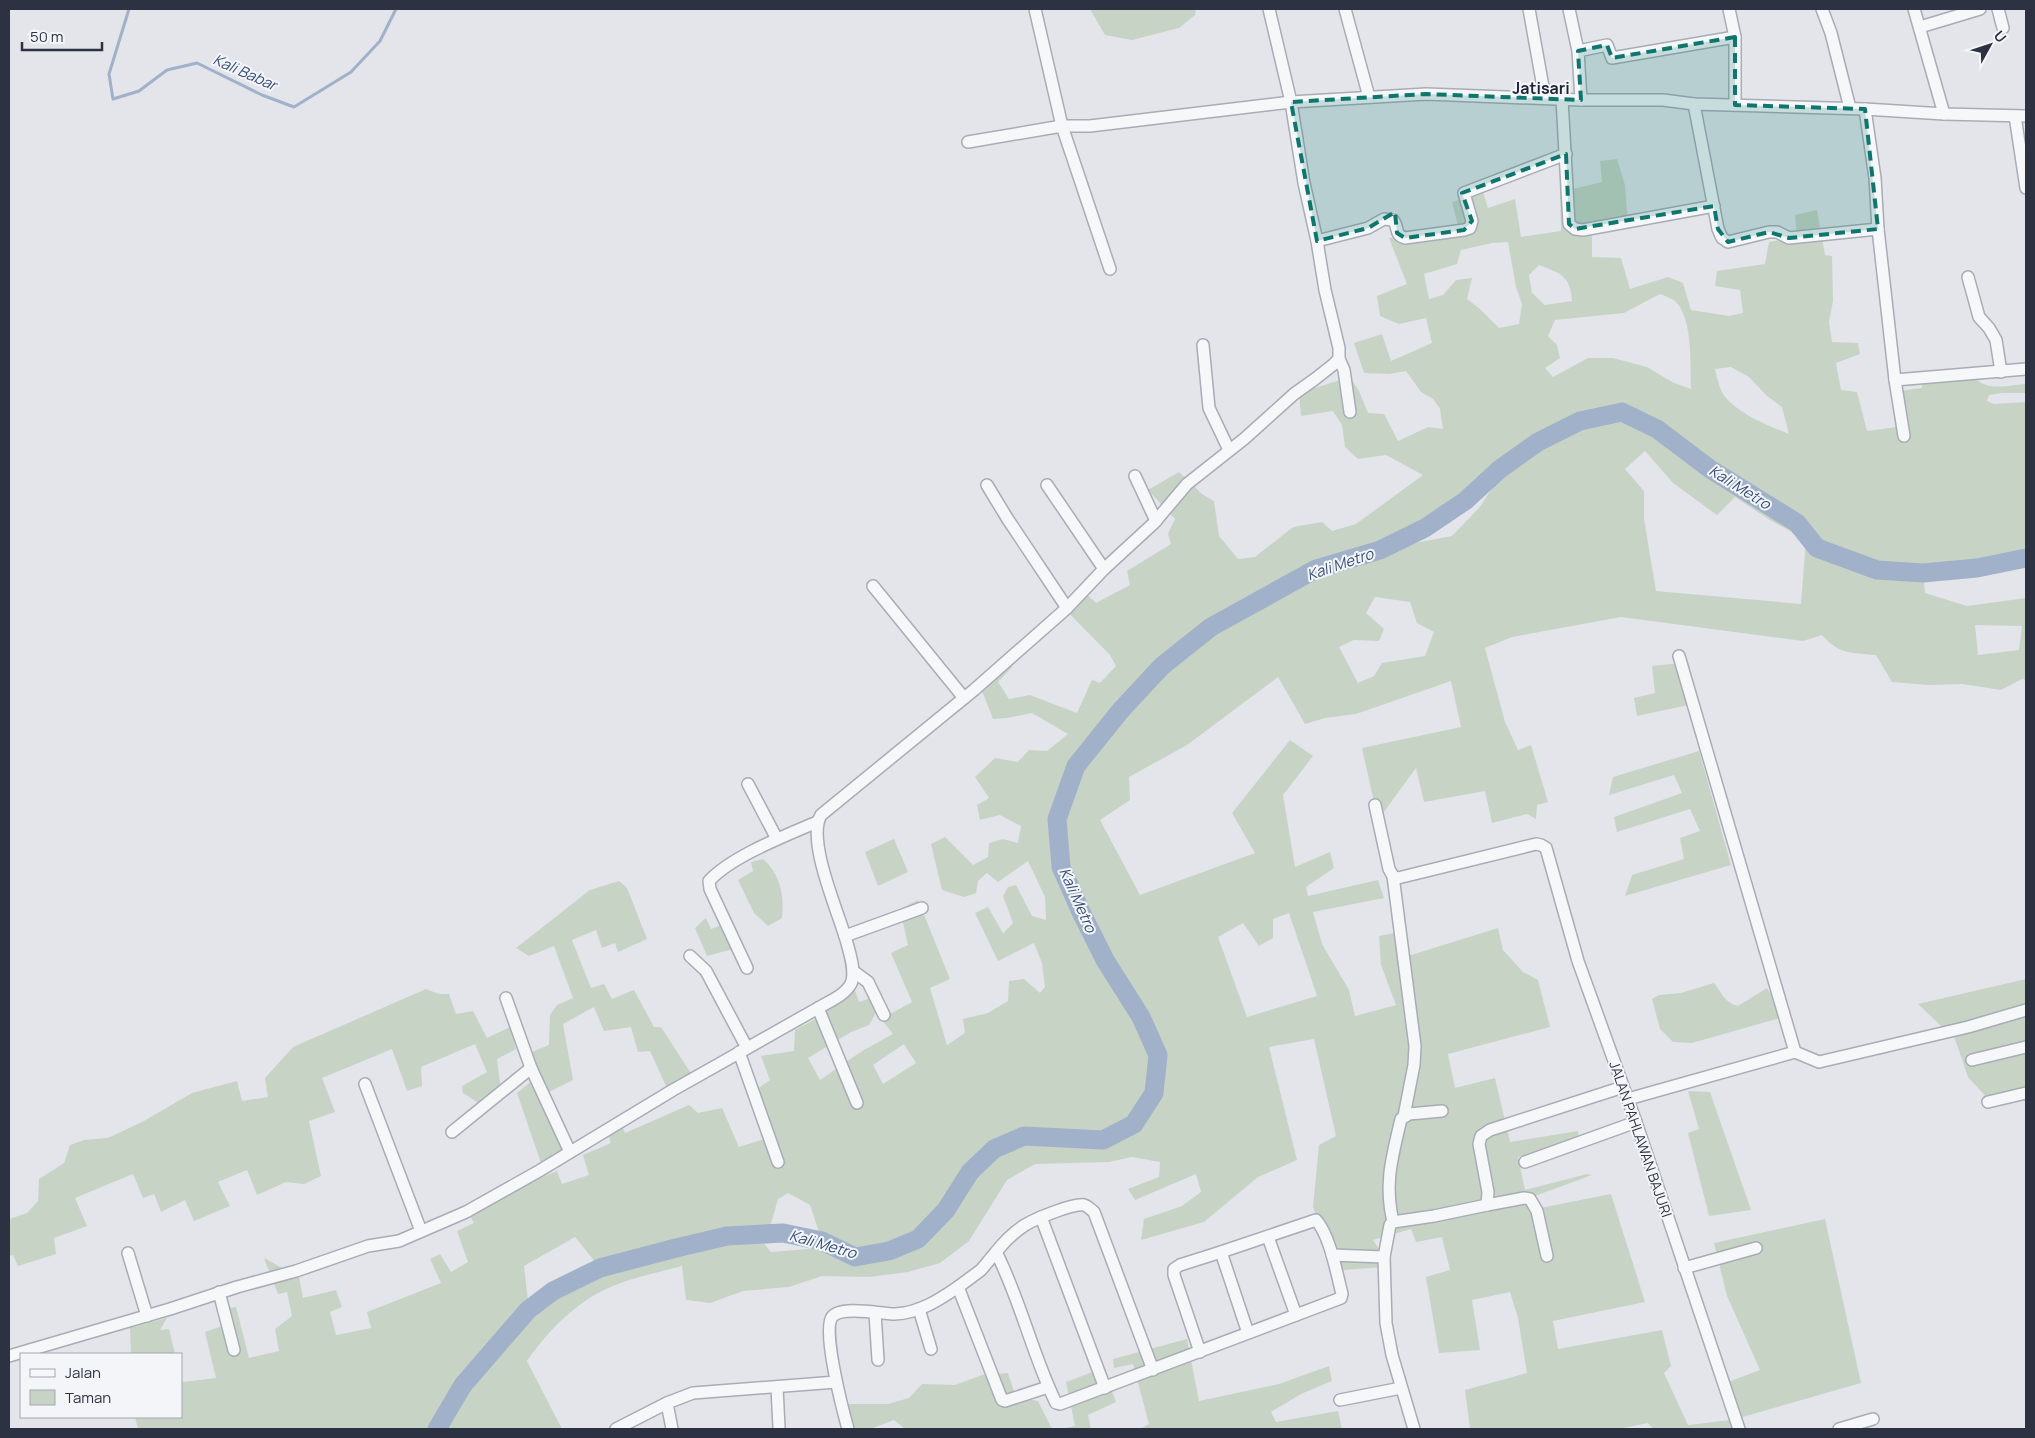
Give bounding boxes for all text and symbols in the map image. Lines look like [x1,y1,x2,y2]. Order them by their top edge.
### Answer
scale bar [22,20,102,52]
north arrow [1965,20,2015,70]
text: 50 m [30,26,64,47]
text: U [1990,26,2011,46]
water label: Kali Babar [210,49,282,96]
district label: Jatisari [1512,77,1570,99]
water label: Kali Metro [1705,460,1776,515]
water label: Kali Metro [1304,543,1377,585]
water label: Kali Metro [1054,864,1102,937]
street label: JALAN PAHLAWAN BAJURI [1605,1058,1677,1220]
water label: Kali Metro [787,1224,860,1264]
legend [20,1353,182,1418]
text: Jalan [65,1362,101,1383]
text: Taman [65,1387,111,1408]

